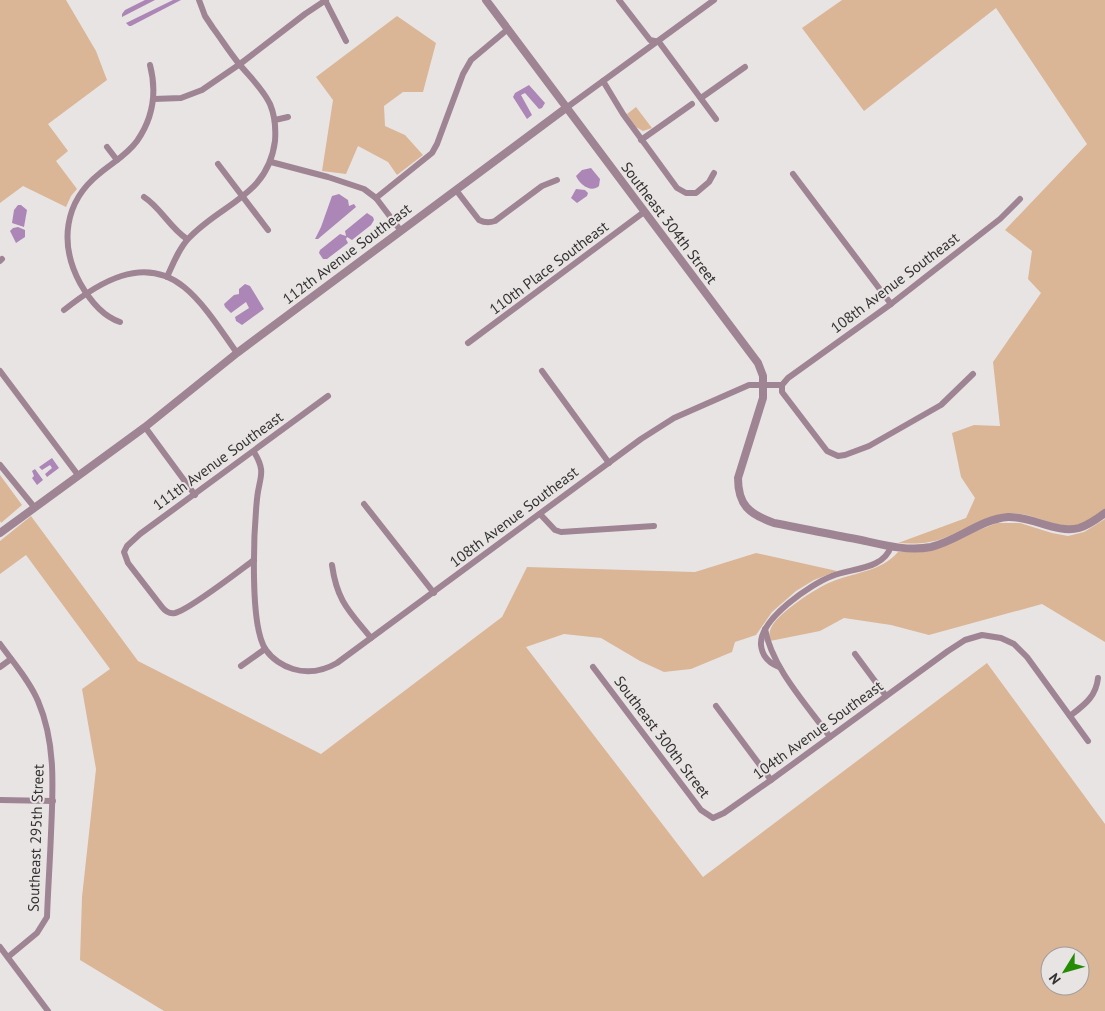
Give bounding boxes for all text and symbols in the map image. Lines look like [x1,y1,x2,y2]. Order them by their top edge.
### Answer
street label: Southeast 304th Street [617,158,722,288]
street label: 112th Avenue Southeast [279,199,415,308]
street label: 110th Place Southeast [486,217,612,318]
street label: 108th Avenue Southeast [827,228,963,337]
street label: 111th Avenue Southeast [149,407,286,514]
street label: 108th Avenue Southeast [446,462,582,571]
street label: Southeast 300th Street [610,672,715,802]
street label: 104th Avenue Southeast [749,676,886,783]
street label: Southeast 295th Street [23,764,48,912]
north arrow [1040,946,1090,996]
text: N [1045,970,1065,988]

